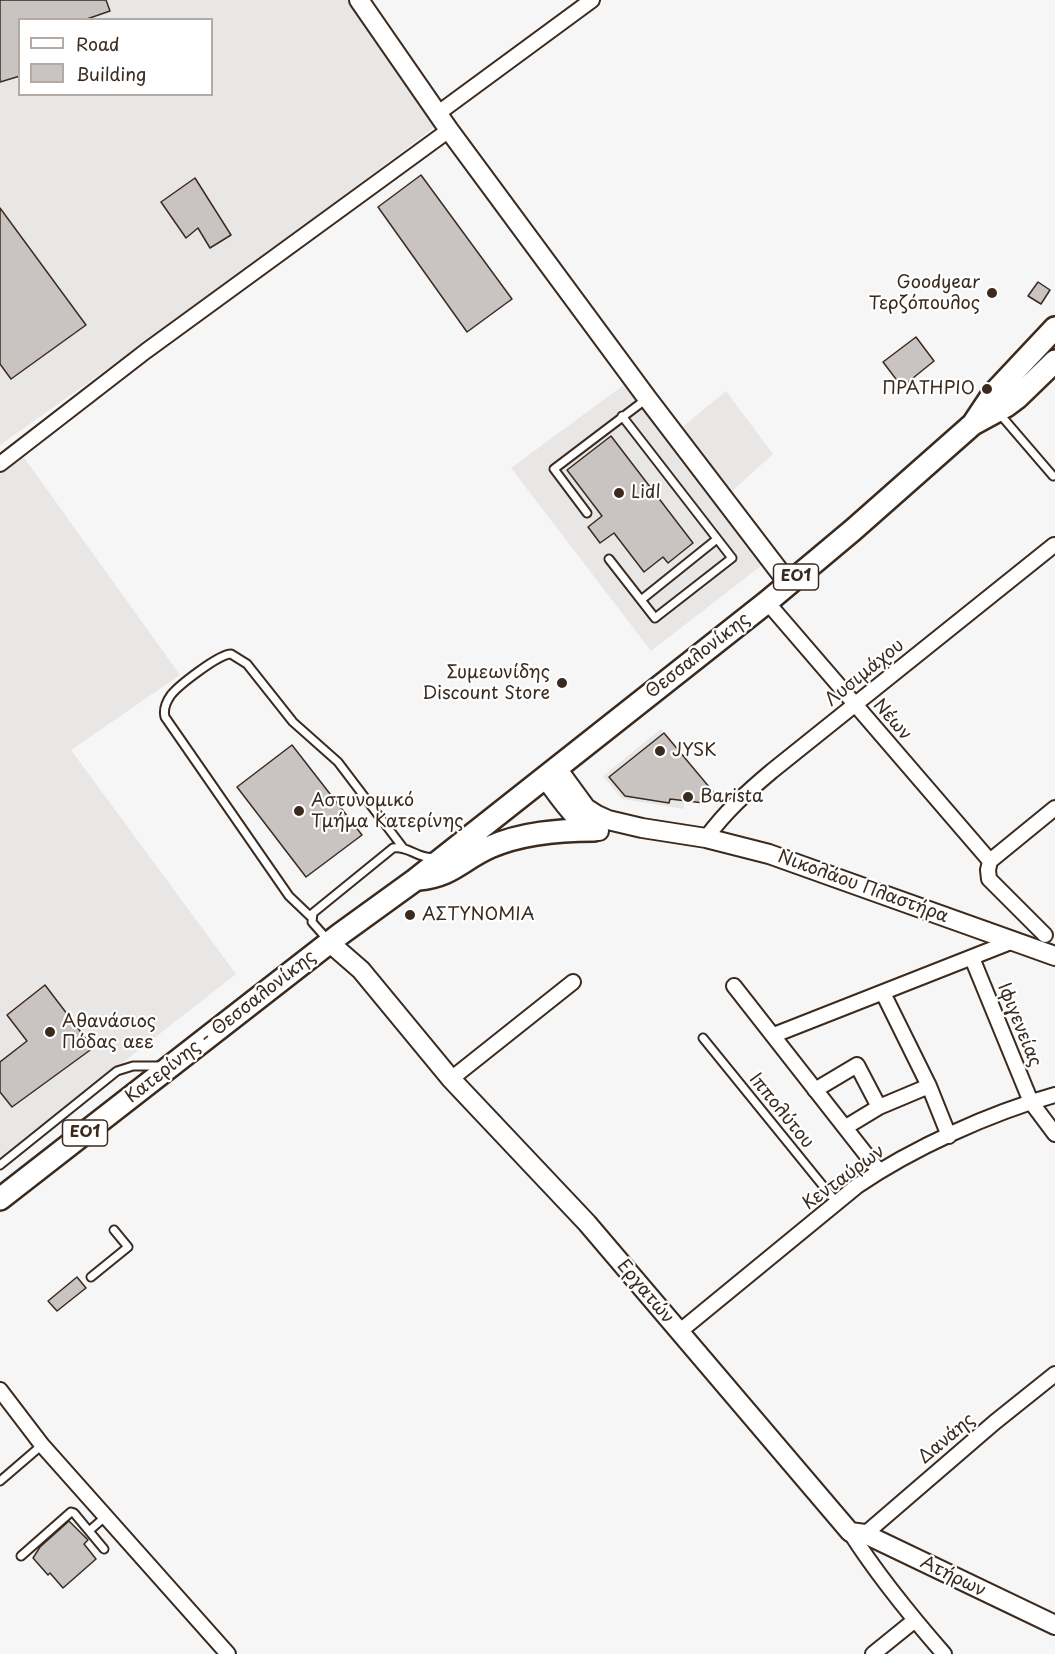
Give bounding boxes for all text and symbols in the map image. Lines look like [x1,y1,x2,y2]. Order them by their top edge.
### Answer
legend [18,18,213,96]
text: Road [76,30,120,57]
text: Building [76,60,146,87]
place label: Goodyear Τερζόπουλος [869,272,980,314]
marker: Goodyear Τερζόπουλος [985,286,999,300]
place label: ΠΡΑΤΗΡΙΟ [882,378,975,400]
marker: ΠΡΑΤΗΡΙΟ [980,382,994,396]
place label: Lidl [631,482,661,504]
marker: Lidl [612,486,626,500]
road number: ΕΟ1 [774,564,818,590]
street label: Θεσσαλονίκης [642,609,754,703]
street label: Λυσιμάχου [821,635,909,711]
place label: Συμεωνίδης Discount Store [422,662,550,704]
marker: Συμεωνίδης Discount Store [555,676,569,690]
street label: Νέων [868,695,916,745]
place label: JYSK [672,740,716,762]
marker: JYSK [653,744,667,758]
place label: Barista [700,786,763,808]
place label: Αστυνομικό Τμήμα Κατερίνης [311,790,464,832]
marker: Barista [681,790,695,804]
marker: Αστυνομικό Τμήμα Κατερίνης [292,804,306,818]
street label: Νικολάου Πλαστήρα [775,846,951,928]
place label: ΑΣΤΥΝΟΜΙΑ [422,904,534,926]
marker: ΑΣΤΥΝΟΜΙΑ [403,908,417,922]
street label: Κατερίνης - Θεσσαλονίκης [122,946,320,1108]
street label: Ιφιγενείας [992,980,1046,1070]
place label: Αθανάσιος Πόδας αεε [62,1011,156,1054]
marker: Αθανάσιος Πόδας αεε [43,1025,57,1039]
street label: Ιππολύτου [744,1069,818,1153]
road number: ΕΟ1 [62,1120,107,1146]
street label: Κενταύρων [799,1141,889,1215]
street label: Εργατών [612,1256,678,1328]
street label: Δανάης [914,1409,980,1469]
street label: Ατήρων [917,1552,989,1602]

